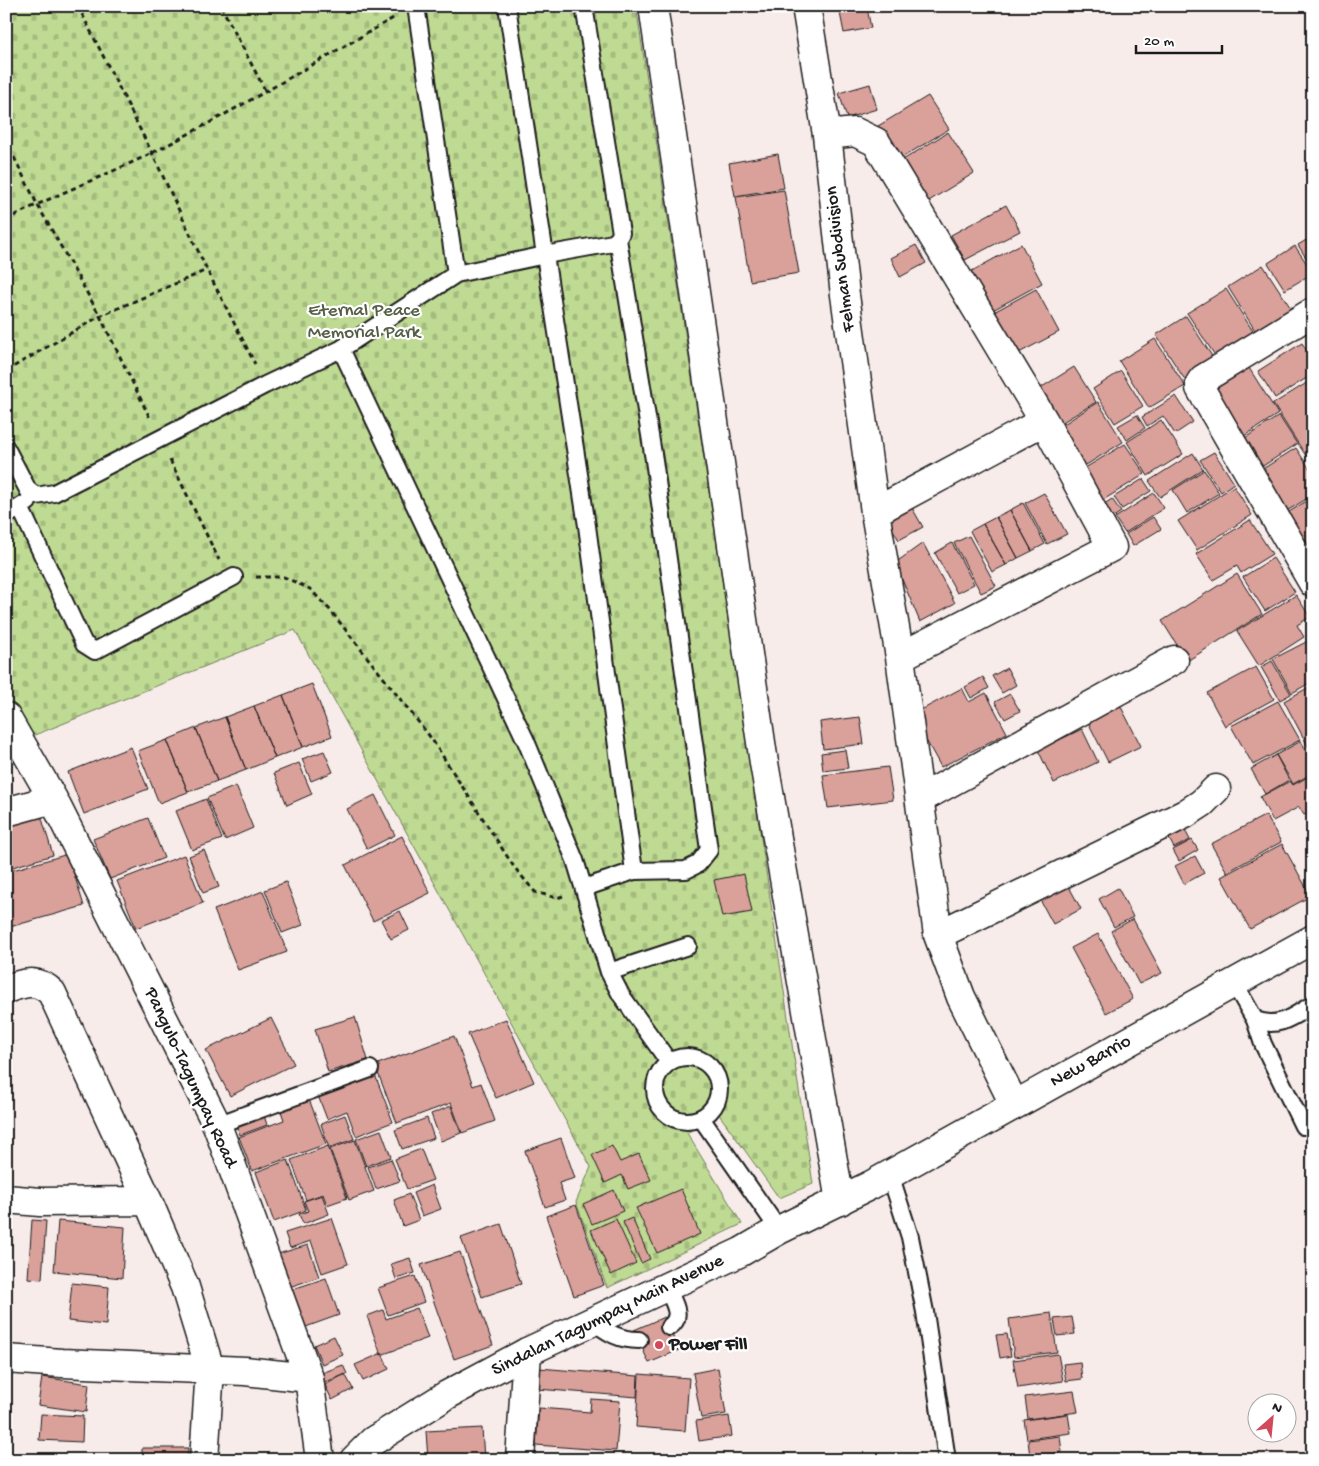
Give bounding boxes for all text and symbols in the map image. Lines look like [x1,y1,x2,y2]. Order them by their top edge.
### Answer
scale bar [1136,22,1223,54]
text: 20 m [1144,33,1174,51]
street label: Felman Subdivision [821,185,861,334]
park label: Eternal Peace Memorial Park [308,300,422,345]
street label: Pangulo-Tagumpay Road [138,983,243,1173]
street label: New Barrio [1046,1030,1136,1094]
street label: Sindalan Tagumpay Main Avenue [488,1250,728,1382]
place label: Power Fill [668,1334,747,1357]
marker: Power Fill [653,1339,665,1351]
north arrow [1246,1394,1296,1444]
text: N [1269,1399,1285,1418]

